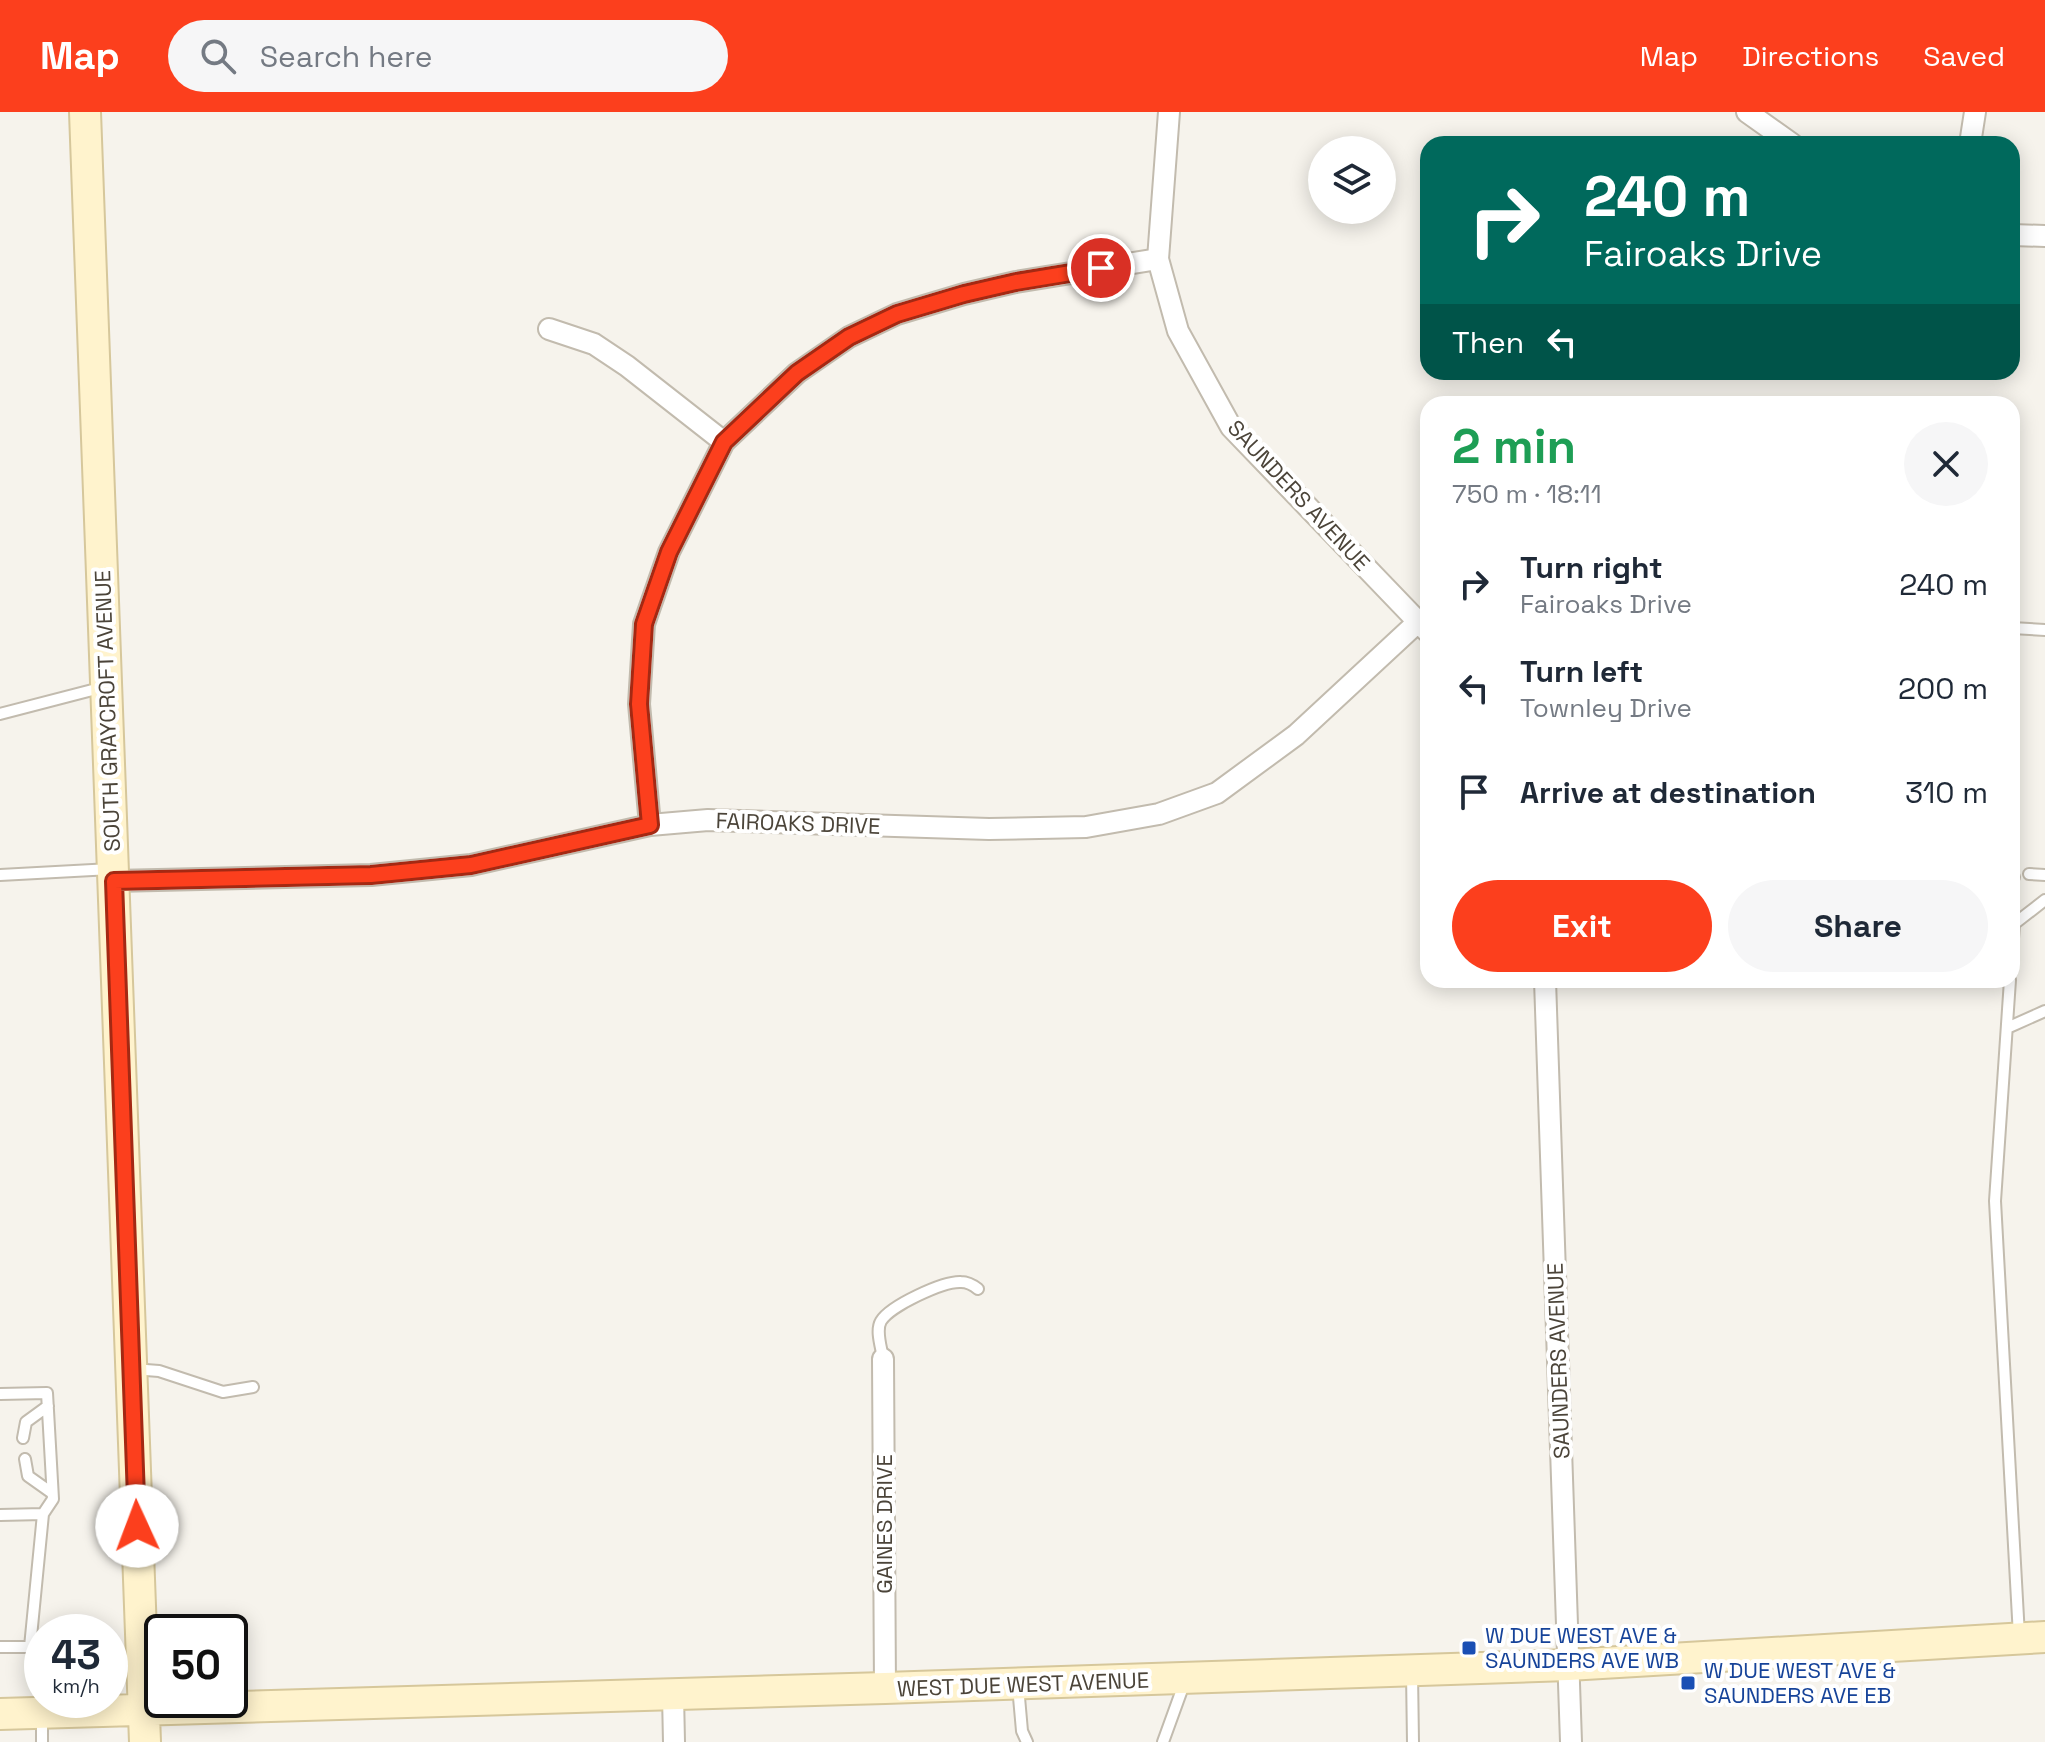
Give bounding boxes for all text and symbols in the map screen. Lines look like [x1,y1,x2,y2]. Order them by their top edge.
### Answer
search box [168,20,728,92]
text: Map [40,32,120,80]
icon: search [196,34,240,78]
text: Search here [260,37,433,76]
text: Map [1640,38,1698,74]
text: Directions [1742,38,1879,74]
text: Saved [1923,38,2005,74]
map controls [1308,136,1396,224]
button: layers [1308,136,1396,224]
text: 240 m [1584,161,1750,232]
icon: right [1452,168,1556,272]
text: Fairoaks Drive [1584,231,1822,277]
pin [1067,234,1135,302]
icon: arrive [1079,246,1123,290]
icon: left [1540,320,1584,364]
text: Then [1452,323,1524,362]
street label: SAUNDERS AVENUE [1222,414,1376,576]
text: 2 min [1452,416,1576,477]
button: close [1904,422,1988,506]
text: 750 m · 18:11 [1452,477,1602,511]
text: Turn right [1520,548,1663,587]
icon: right [1452,562,1496,606]
text: 240 m [1899,565,1988,604]
street label: SOUTH GRAYCROFT AVENUE [88,570,126,852]
text: Fairoaks Drive [1520,587,1692,621]
text: Turn left [1520,652,1643,691]
icon: left [1452,666,1496,710]
text: 200 m [1898,669,1988,708]
text: Townley Drive [1520,691,1692,725]
icon: arrive [1452,770,1496,814]
text: Arrive at destination [1520,773,1816,812]
text: 310 m [1905,773,1988,812]
street label: FAIROAKS DRIVE [715,806,881,840]
button: Exit [1452,880,1712,972]
button: Share [1728,880,1988,972]
street label: SAUNDERS AVENUE [1541,1262,1575,1460]
street label: GAINES DRIVE [870,1454,898,1594]
position arrow [95,1484,179,1568]
speed limit sign: 50 [144,1614,248,1718]
place label: W DUE WEST AVE & SAUNDERS AVE WB [1485,1621,1679,1674]
text: 43 [51,1630,101,1681]
marker: W DUE WEST AVE & SAUNDERS AVE WB [1460,1639,1478,1657]
place label: W DUE WEST AVE & SAUNDERS AVE EB [1704,1656,1896,1709]
street label: WEST DUE WEST AVENUE [897,1666,1149,1702]
text: km/h [52,1673,100,1699]
marker: W DUE WEST AVE & SAUNDERS AVE EB [1679,1674,1697,1692]

